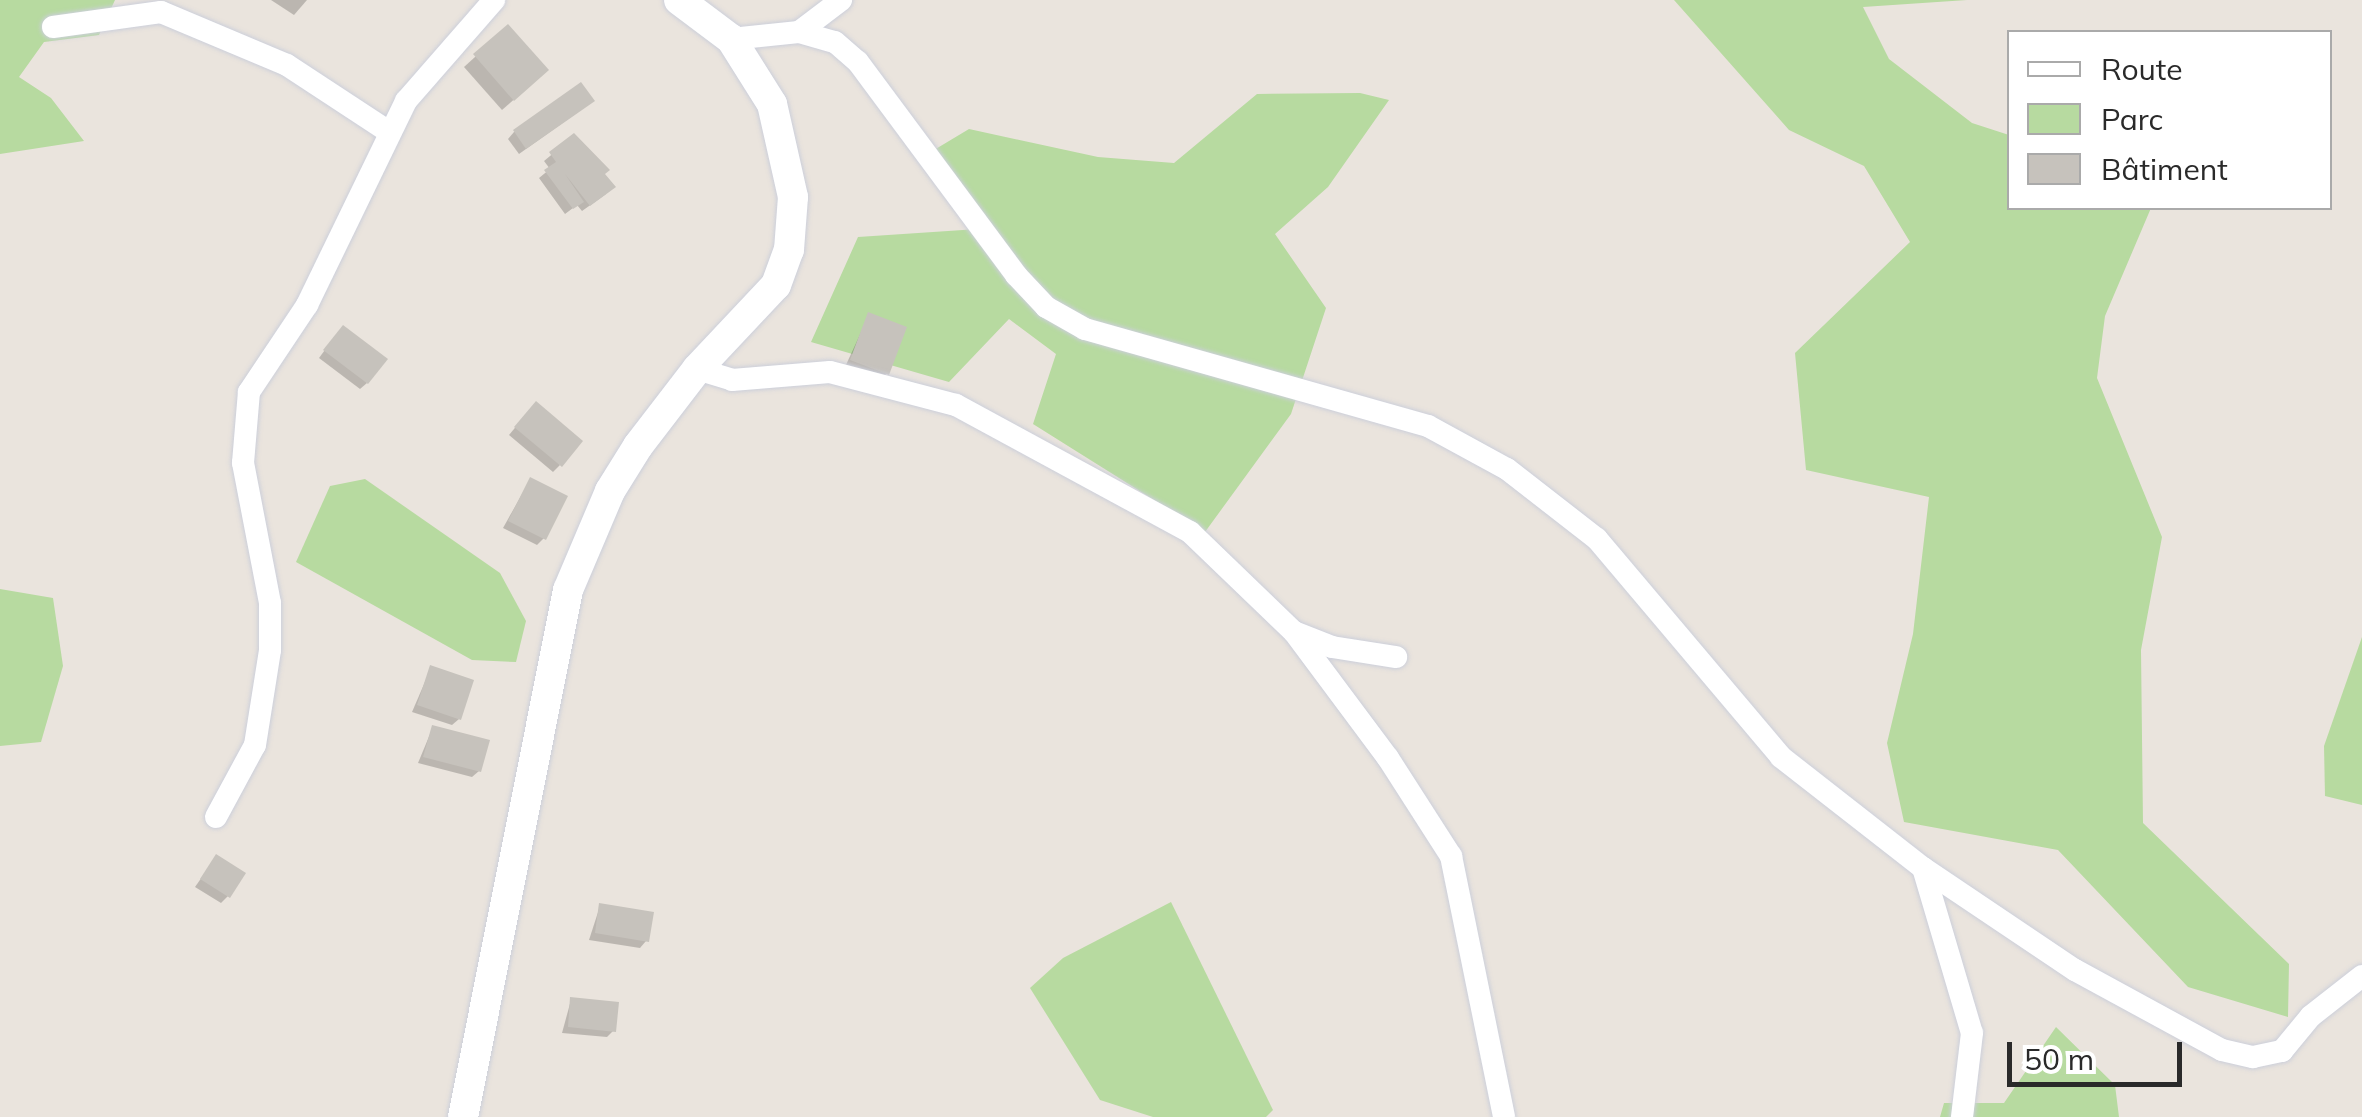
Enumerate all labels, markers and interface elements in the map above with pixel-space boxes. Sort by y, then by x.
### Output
legend [2007,30,2332,210]
text: Route [2101,50,2183,88]
text: Parc [2101,100,2163,138]
text: Bâtiment [2101,150,2228,188]
scale bar [2012,1022,2187,1084]
text: 50 m [2024,1040,2094,1078]

